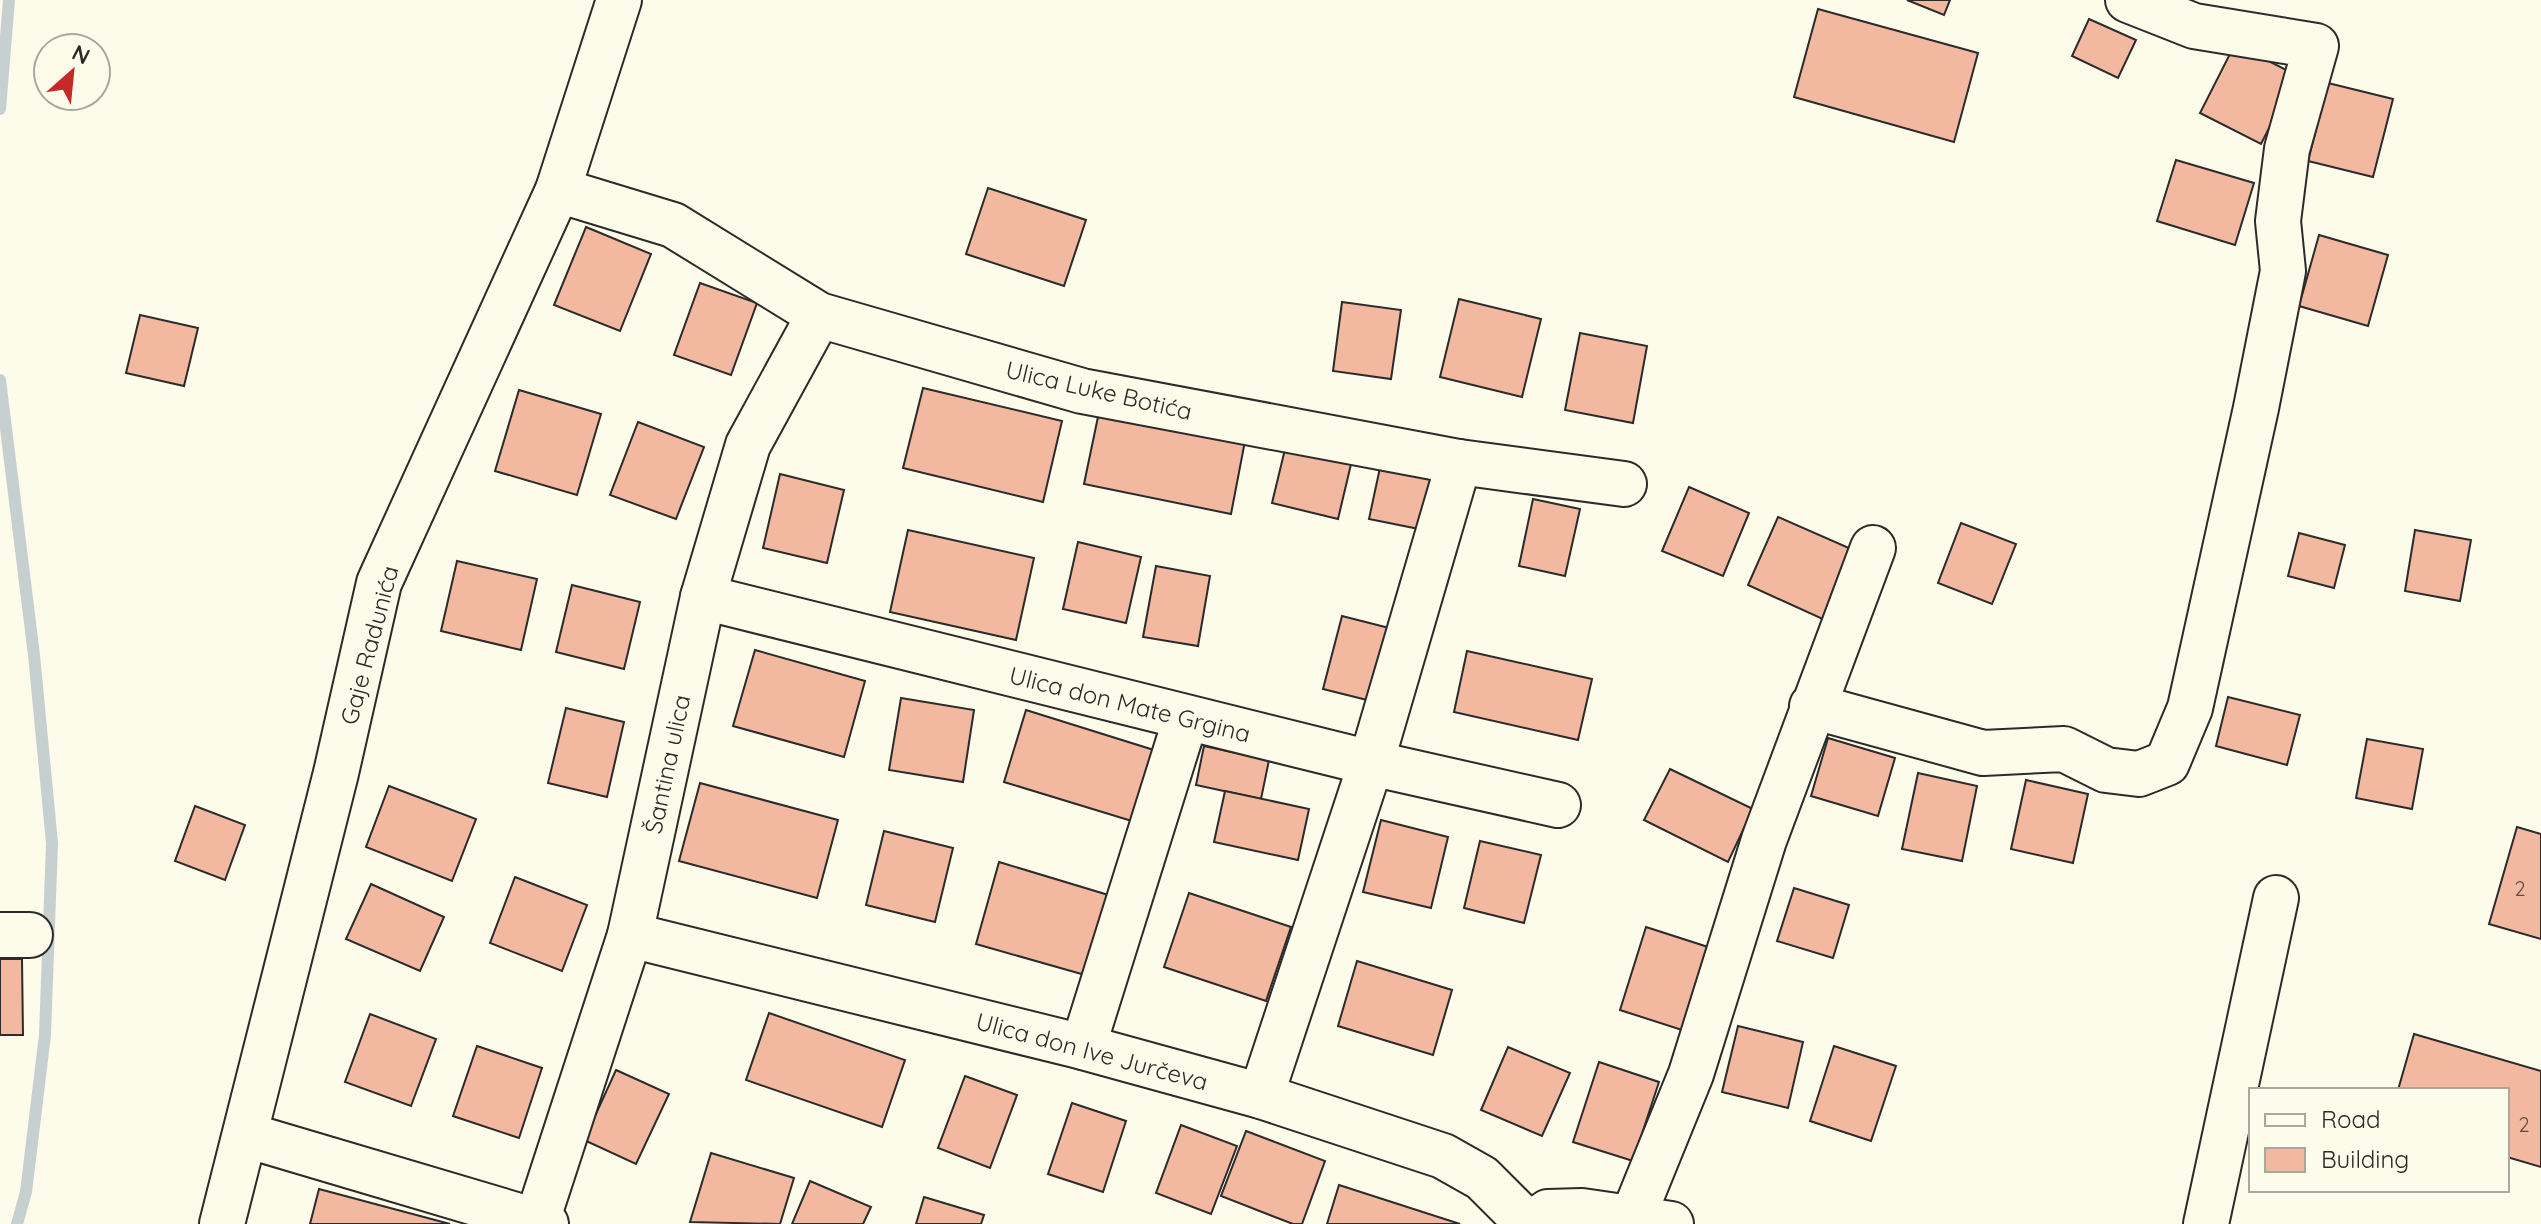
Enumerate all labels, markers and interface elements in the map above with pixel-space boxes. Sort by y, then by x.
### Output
north arrow [32,32,112,112]
text: N [68,38,95,70]
street label: Ulica Luke Botića [1003,354,1195,426]
street label: Gaje Radunića [333,562,405,728]
street label: Ulica don Mate Grgina [1006,660,1254,748]
street label: Šantina ulica [638,692,696,836]
house number: 2 [2514,876,2526,901]
street label: Ulica don Ive Jurčeva [973,1006,1211,1096]
legend [2249,1088,2509,1192]
text: Road [2321,1104,2381,1134]
house number: 2 [2518,1112,2530,1137]
text: Building [2321,1144,2409,1174]

